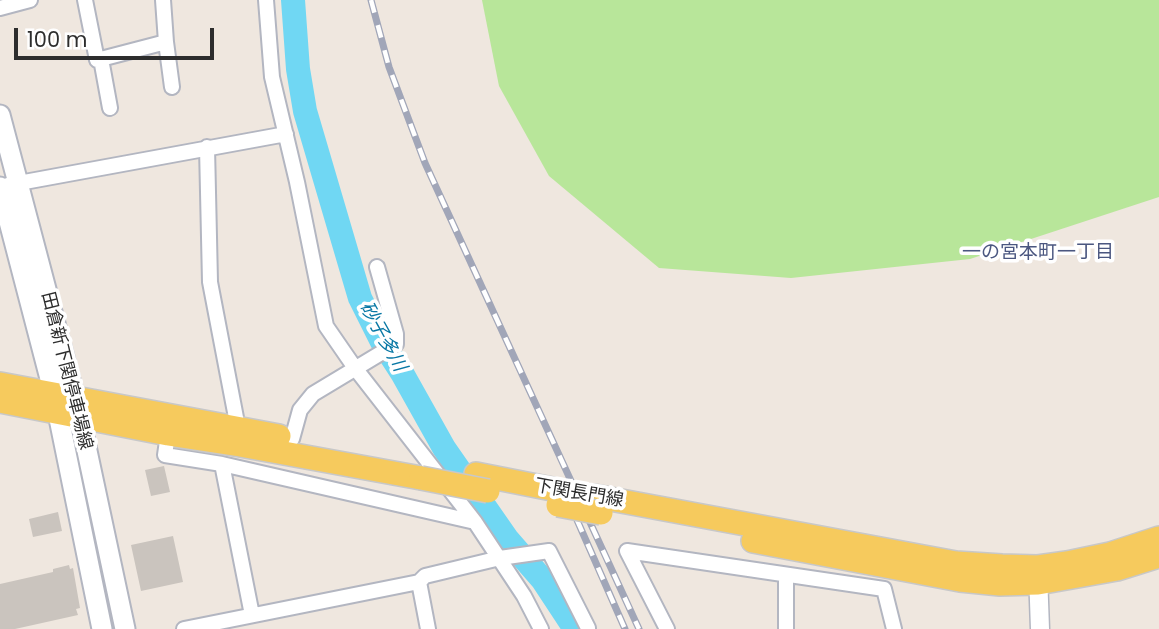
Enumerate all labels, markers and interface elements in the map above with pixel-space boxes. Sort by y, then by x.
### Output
scale bar [18,14,217,58]
text: 100 m [27,25,87,54]
district label: 一の宮本町一丁目 [962,242,1114,264]
street label: 田倉新下関停車場線 [36,290,96,452]
water label: 砂子多川 [354,298,410,376]
street label: 下関長門線 [533,476,625,512]

